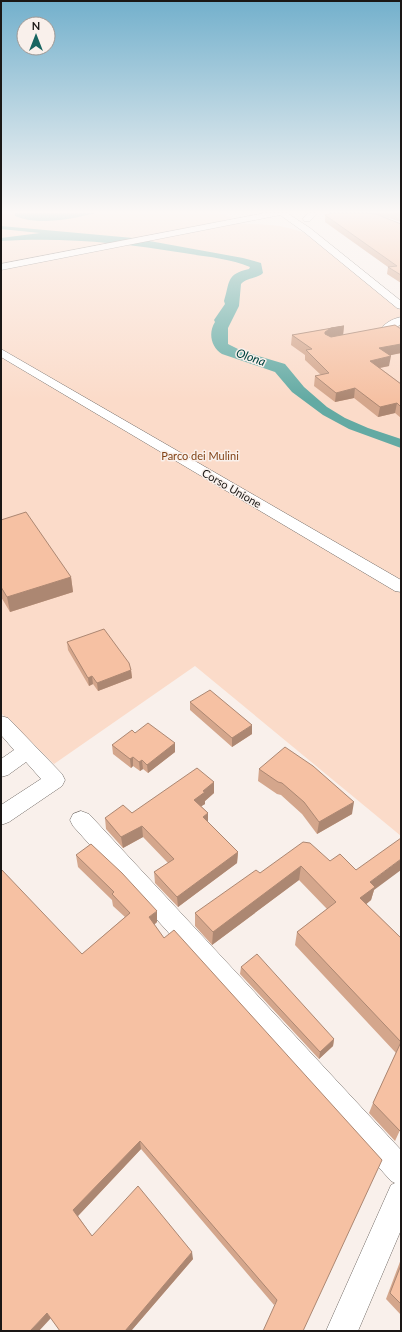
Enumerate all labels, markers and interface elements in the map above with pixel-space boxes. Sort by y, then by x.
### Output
north arrow [16,16,56,56]
text: N [32,19,40,32]
water label: Olona [234,345,268,369]
park label: Parco dei Mulini [161,449,239,462]
street label: Corso Unione [200,466,264,510]

